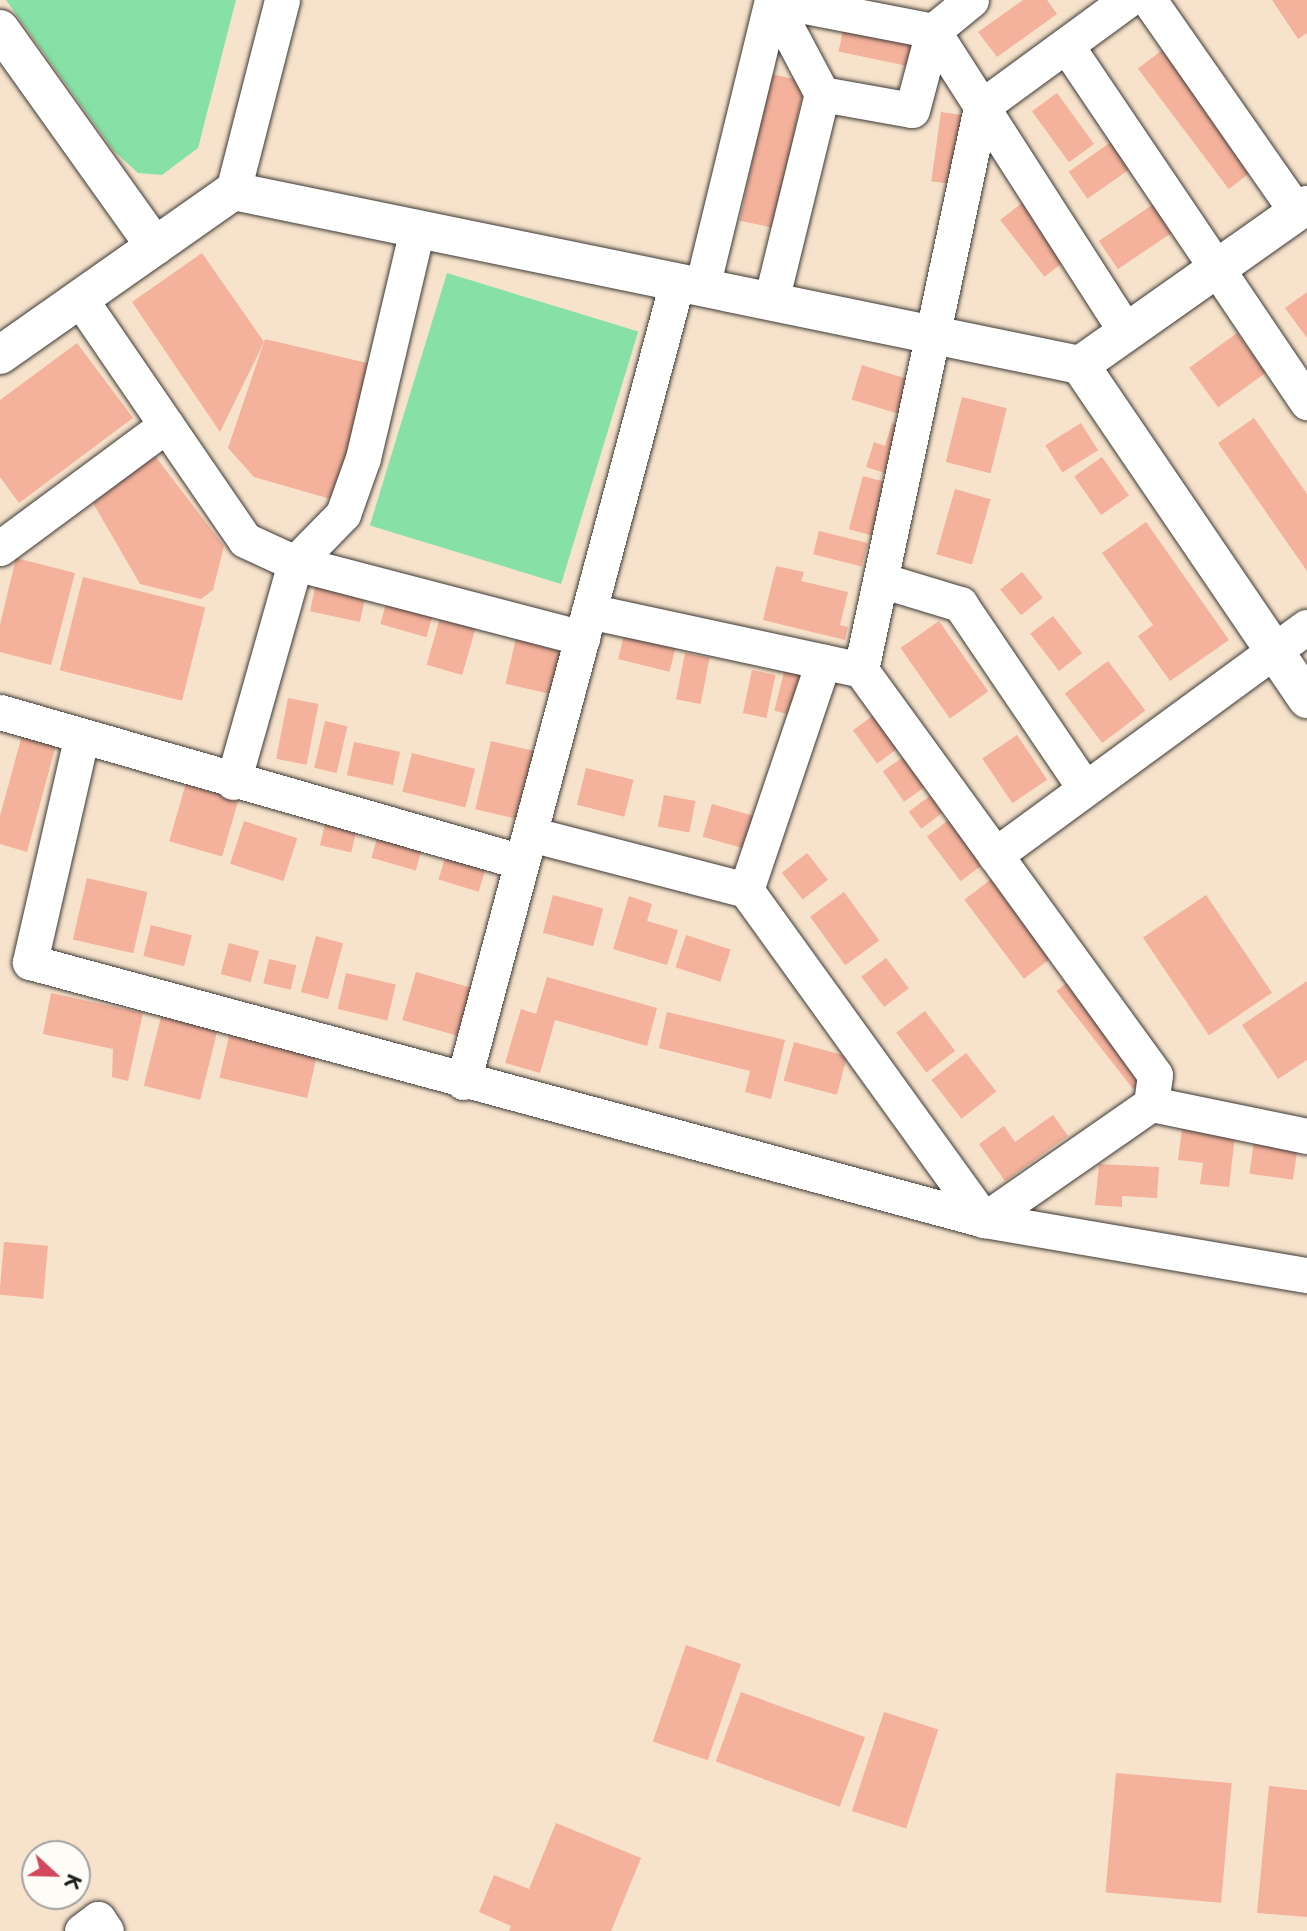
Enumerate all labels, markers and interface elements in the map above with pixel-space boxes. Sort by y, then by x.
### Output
north arrow [21,1840,91,1910]
text: K [58,1870,89,1894]

